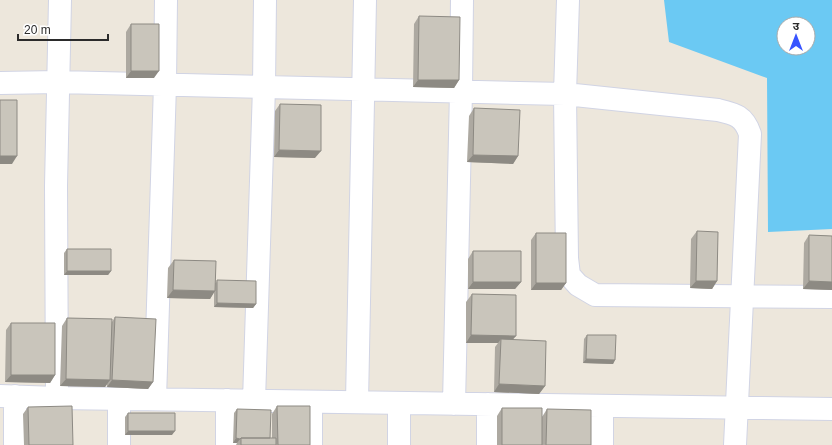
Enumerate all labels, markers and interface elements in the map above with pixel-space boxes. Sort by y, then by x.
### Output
scale bar [18,16,108,42]
north arrow [776,16,816,56]
text: उ [793,20,800,32]
text: 20 m [24,23,51,37]

